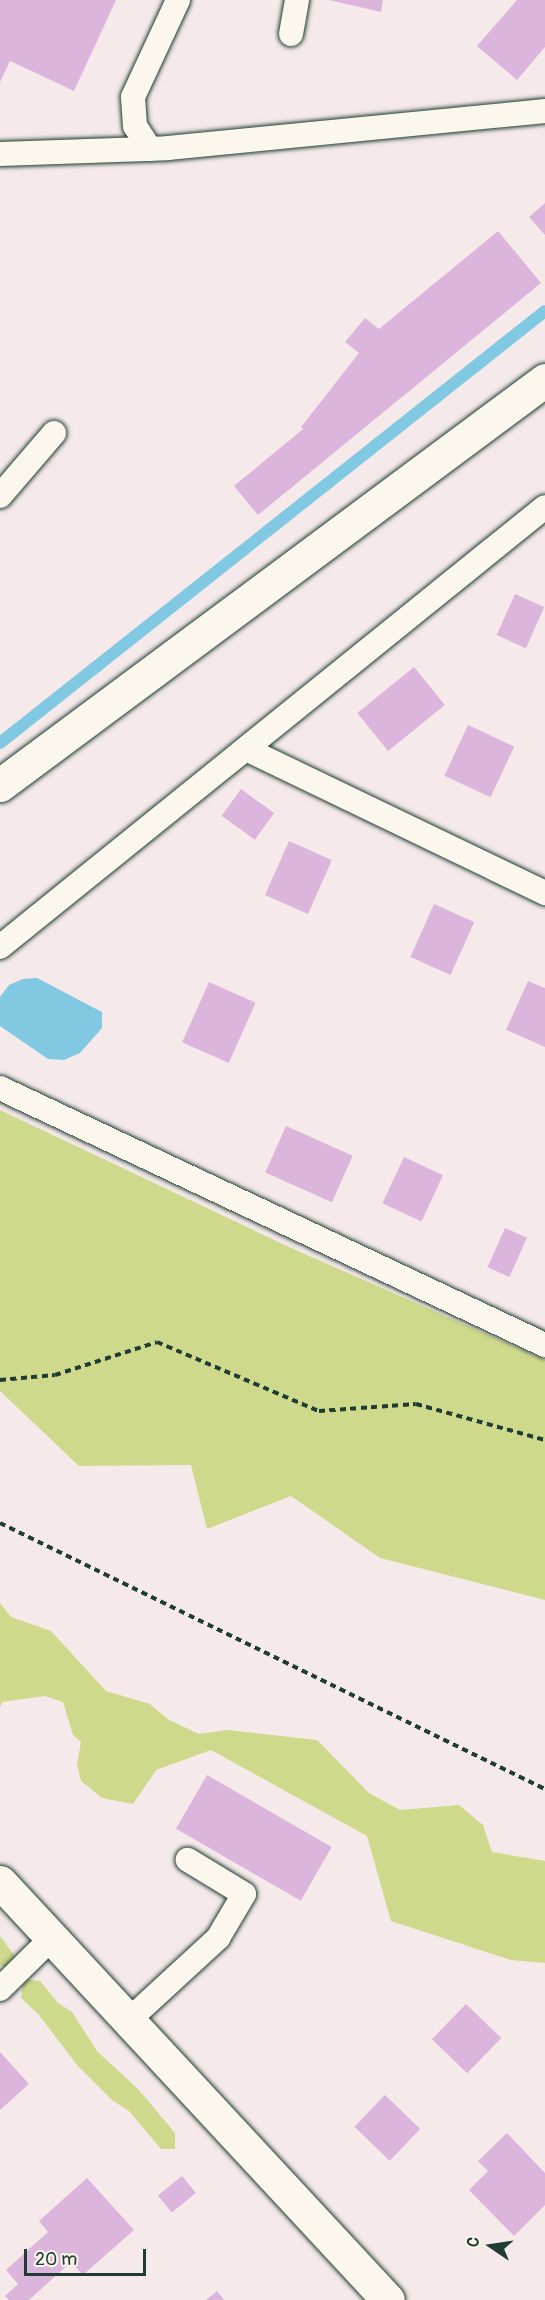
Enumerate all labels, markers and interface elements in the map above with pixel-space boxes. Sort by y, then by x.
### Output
north arrow [461,2216,521,2276]
text: С [463,2235,484,2249]
scale bar [27,2237,148,2275]
text: 20 m [35,2248,77,2271]

